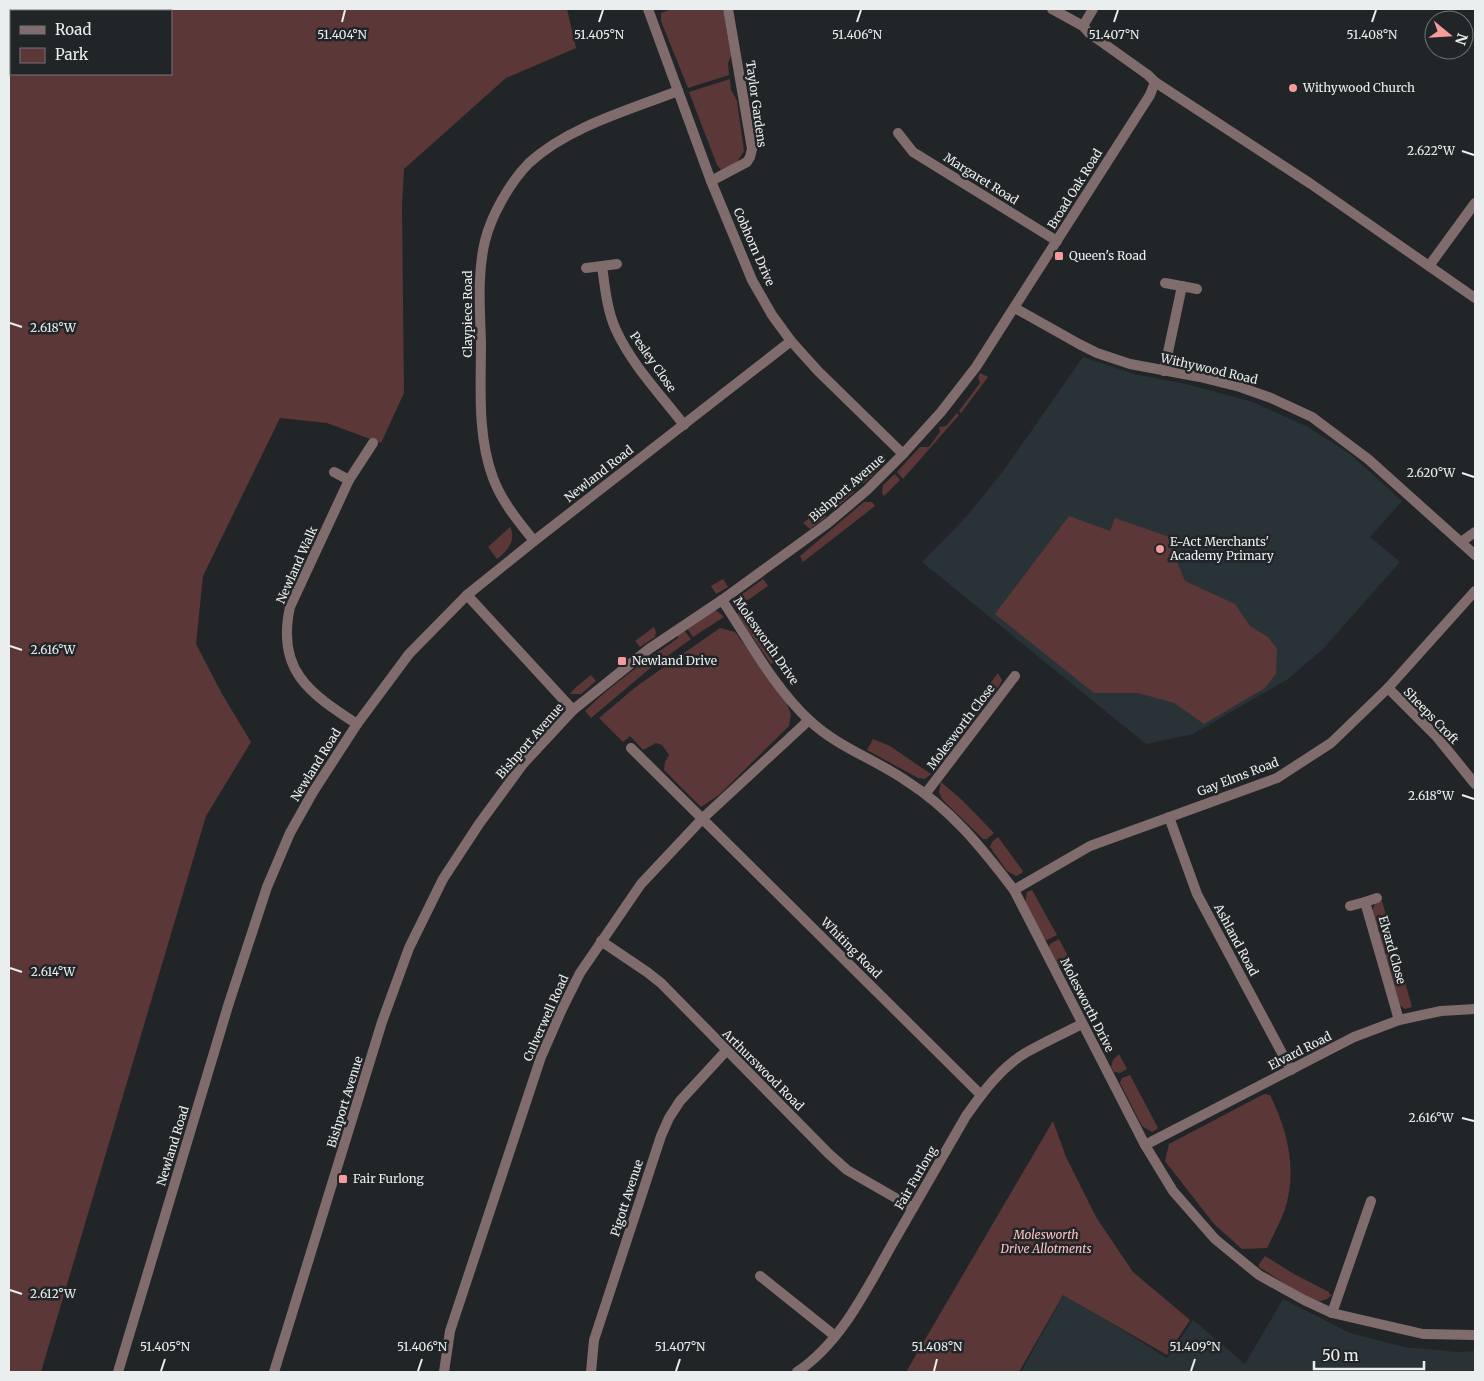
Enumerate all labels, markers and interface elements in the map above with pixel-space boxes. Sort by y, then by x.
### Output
legend [10,10,172,75]
north arrow [1424,10,1474,60]
text: Road [55,20,91,39]
text: 51.404°N [317,27,368,42]
text: 51.405°N [574,27,625,42]
text: 51.406°N [832,27,883,42]
text: 51.407°N [1089,27,1140,42]
text: 51.408°N [1347,27,1398,42]
text: N [1451,31,1472,47]
text: Park [55,45,89,64]
street label: Taylor Gardens [743,60,770,148]
place label: Withywood Church [1302,80,1415,95]
marker: Withywood Church [1287,82,1299,94]
text: 2.622°W [1407,143,1456,158]
street label: Broad Oak Road [1044,146,1105,232]
street label: Margaret Road [941,150,1021,208]
street label: Cobhorn Drive [731,205,778,288]
place label: Queen's Road [1069,248,1146,263]
marker: Queen's Road [1053,250,1065,262]
street label: Claypiece Road [460,271,475,357]
text: 2.618°W [30,320,77,335]
street label: Pesley Close [627,329,680,395]
street label: Withywood Road [1158,350,1259,387]
street label: Newland Road [561,442,636,505]
street label: Bishport Avenue [806,451,887,524]
text: 2.620°W [1407,465,1456,480]
street label: Newland Walk [273,523,320,606]
place label: E-Act Merchants' Academy Primary [1169,534,1274,563]
marker: E-Act Merchants' Academy Primary [1154,543,1166,555]
street label: Molesworth Drive [731,594,802,687]
text: 2.616°W [30,642,77,657]
place label: Newland Drive [632,653,717,668]
marker: Newland Drive [616,655,628,667]
street label: Molesworth Close [924,681,998,772]
street label: Sheeps Croft [1401,684,1462,747]
street label: Bishport Avenue [493,700,566,781]
street label: Newland Road [287,726,344,804]
street label: Gay Elms Road [1195,754,1281,799]
text: 2.618°W [1408,788,1455,803]
street label: Ashland Road [1211,900,1262,978]
street label: Whiting Road [817,914,885,981]
street label: Elvard Close [1376,914,1409,986]
street label: Molesworth Drive [1057,955,1118,1054]
text: 2.614°W [31,964,76,979]
street label: Culverwell Road [520,972,571,1063]
street label: Arthurswood Road [719,1025,807,1113]
street label: Elvard Road [1266,1028,1334,1073]
street label: Bishport Avenue [323,1054,366,1149]
street label: Newland Road [153,1104,192,1188]
text: 2.616°W [1408,1110,1455,1125]
street label: Fair Furlong [891,1143,940,1212]
street label: Pigott Avenue [607,1158,646,1238]
place label: Fair Furlong [353,1171,425,1186]
marker: Fair Furlong [337,1173,349,1185]
park label: Molesworth Drive Allotments [1000,1227,1091,1256]
text: 2.612°W [30,1286,77,1301]
scale bar [1314,1338,1424,1370]
text: 51.405°N [140,1339,191,1354]
text: 51.406°N [397,1339,448,1354]
text: 51.407°N [655,1339,706,1354]
text: 51.408°N [912,1339,963,1354]
text: 51.409°N [1170,1339,1221,1354]
text: 50 m [1322,1346,1359,1365]

